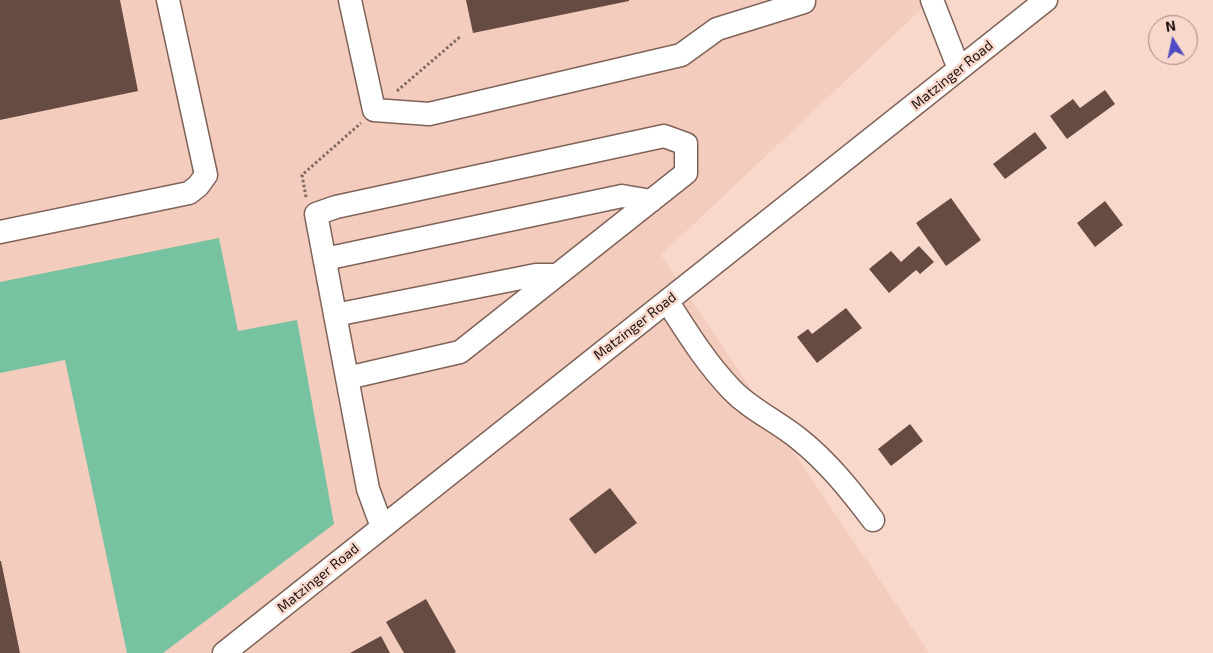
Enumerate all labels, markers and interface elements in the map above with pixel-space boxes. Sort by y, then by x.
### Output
north arrow [1148,15,1198,65]
text: N [1164,16,1177,35]
street label: Matzinger Road [908,37,996,113]
street label: Matzinger Road [590,289,680,363]
street label: Matzinger Road [274,540,362,616]

